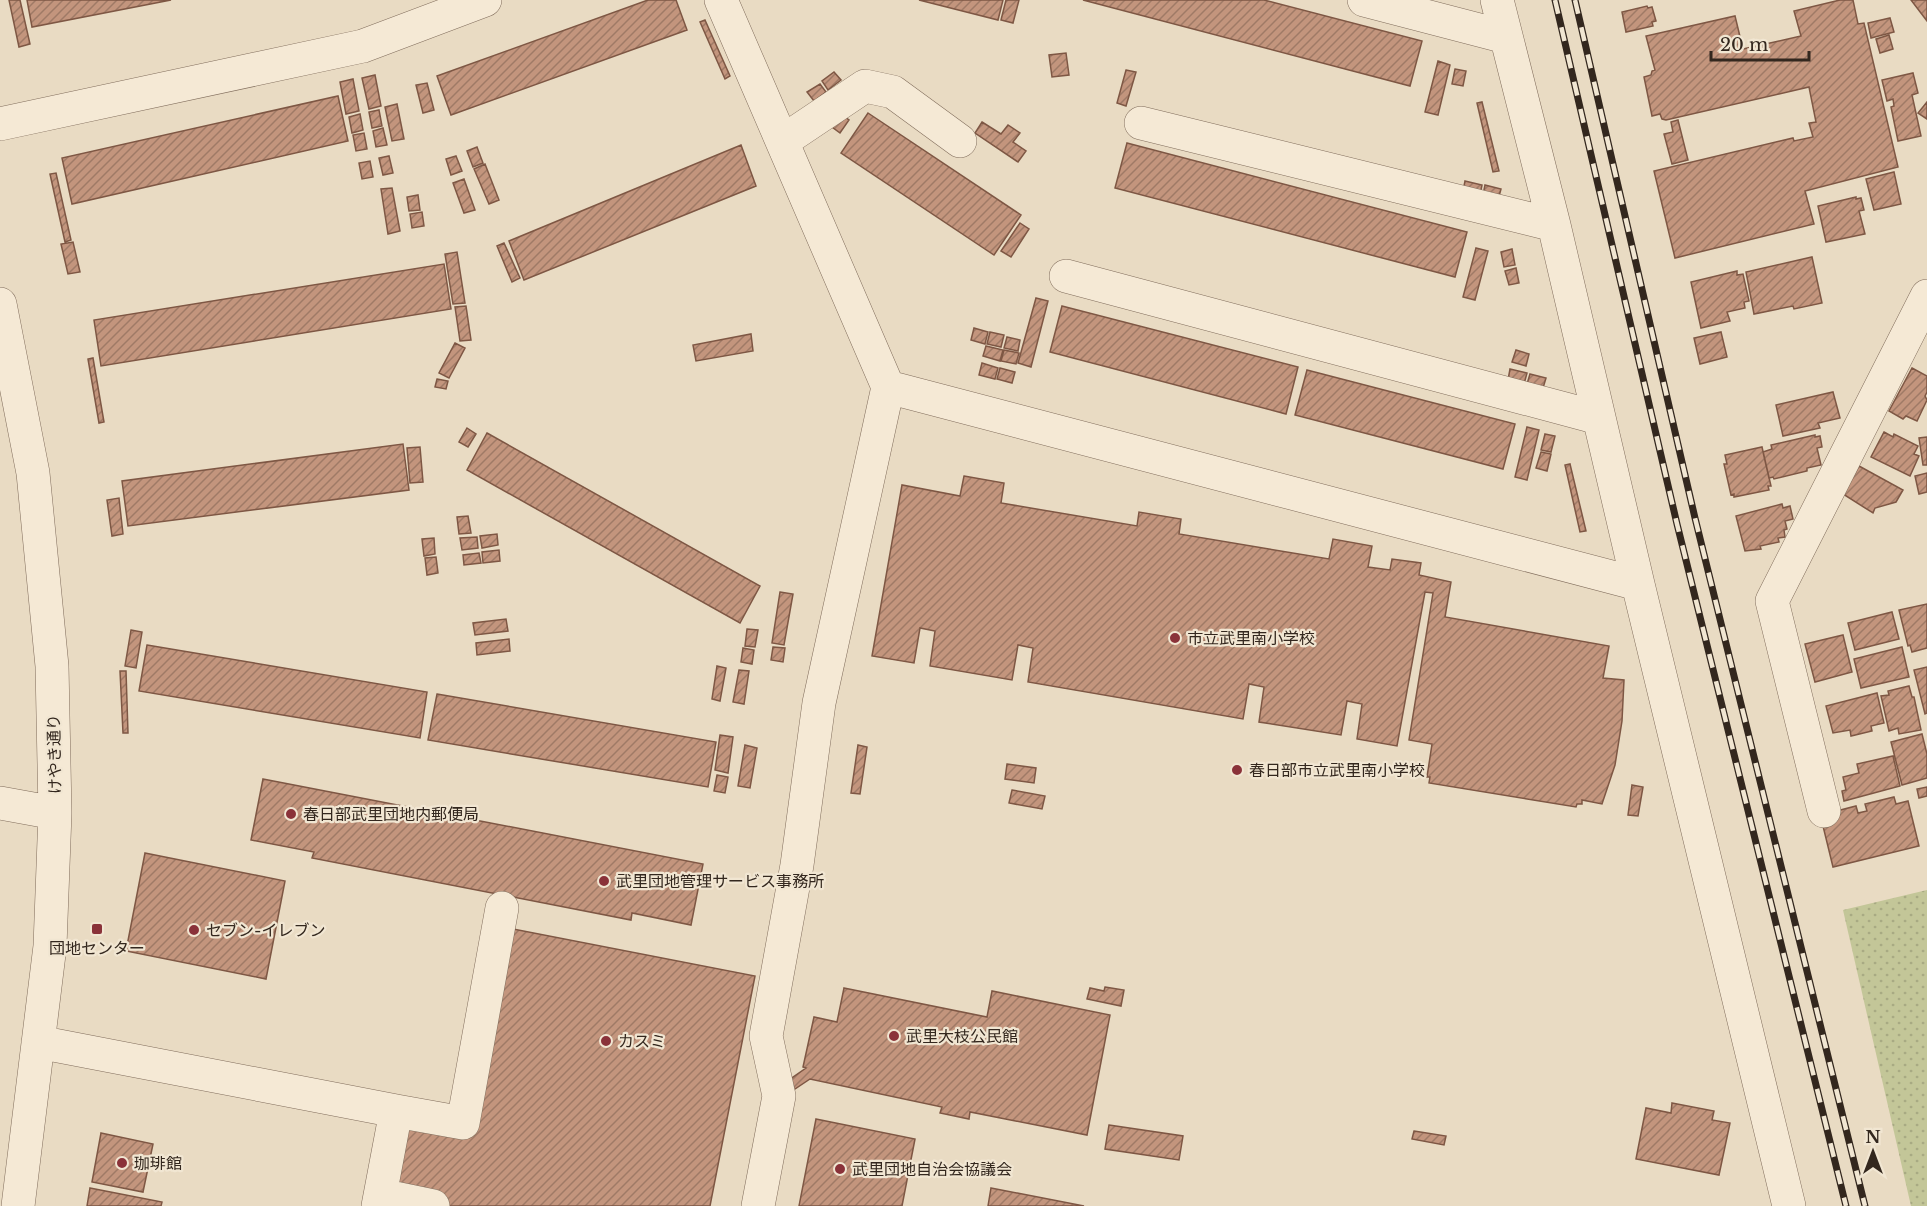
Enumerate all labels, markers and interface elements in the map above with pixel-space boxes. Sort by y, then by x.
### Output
scale bar [1711,24,1808,62]
text: 20 m [1720,34,1768,56]
place label: 市立武里南小学校 [1187,628,1315,648]
marker: 市立武里南小学校 [1168,631,1182,645]
street label: けやき通り [43,714,65,794]
place label: 春日部市立武里南小学校 [1249,760,1425,780]
marker: 春日部市立武里南小学校 [1230,763,1244,777]
place label: 春日部武里団地内郵便局 [303,804,479,824]
marker: 春日部武里団地内郵便局 [284,807,298,821]
place label: 武里団地管理サービス事務所 [616,871,824,891]
marker: 武里団地管理サービス事務所 [597,874,611,888]
place label: セブン-イレブン [206,920,325,940]
marker: 団地センター [90,922,104,936]
marker: セブン-イレブン [187,923,201,937]
place label: 団地センター [49,938,145,958]
place label: 武里大枝公民館 [906,1026,1018,1046]
marker: 武里大枝公民館 [887,1029,901,1043]
place label: カスミ [618,1031,666,1051]
marker: カスミ [599,1034,613,1048]
north arrow [1843,1122,1903,1182]
text: N [1865,1127,1881,1147]
place label: 珈琲館 [134,1153,182,1173]
marker: 珈琲館 [115,1156,129,1170]
place label: 武里団地自治会協議会 [852,1159,1012,1179]
marker: 武里団地自治会協議会 [833,1162,847,1176]

